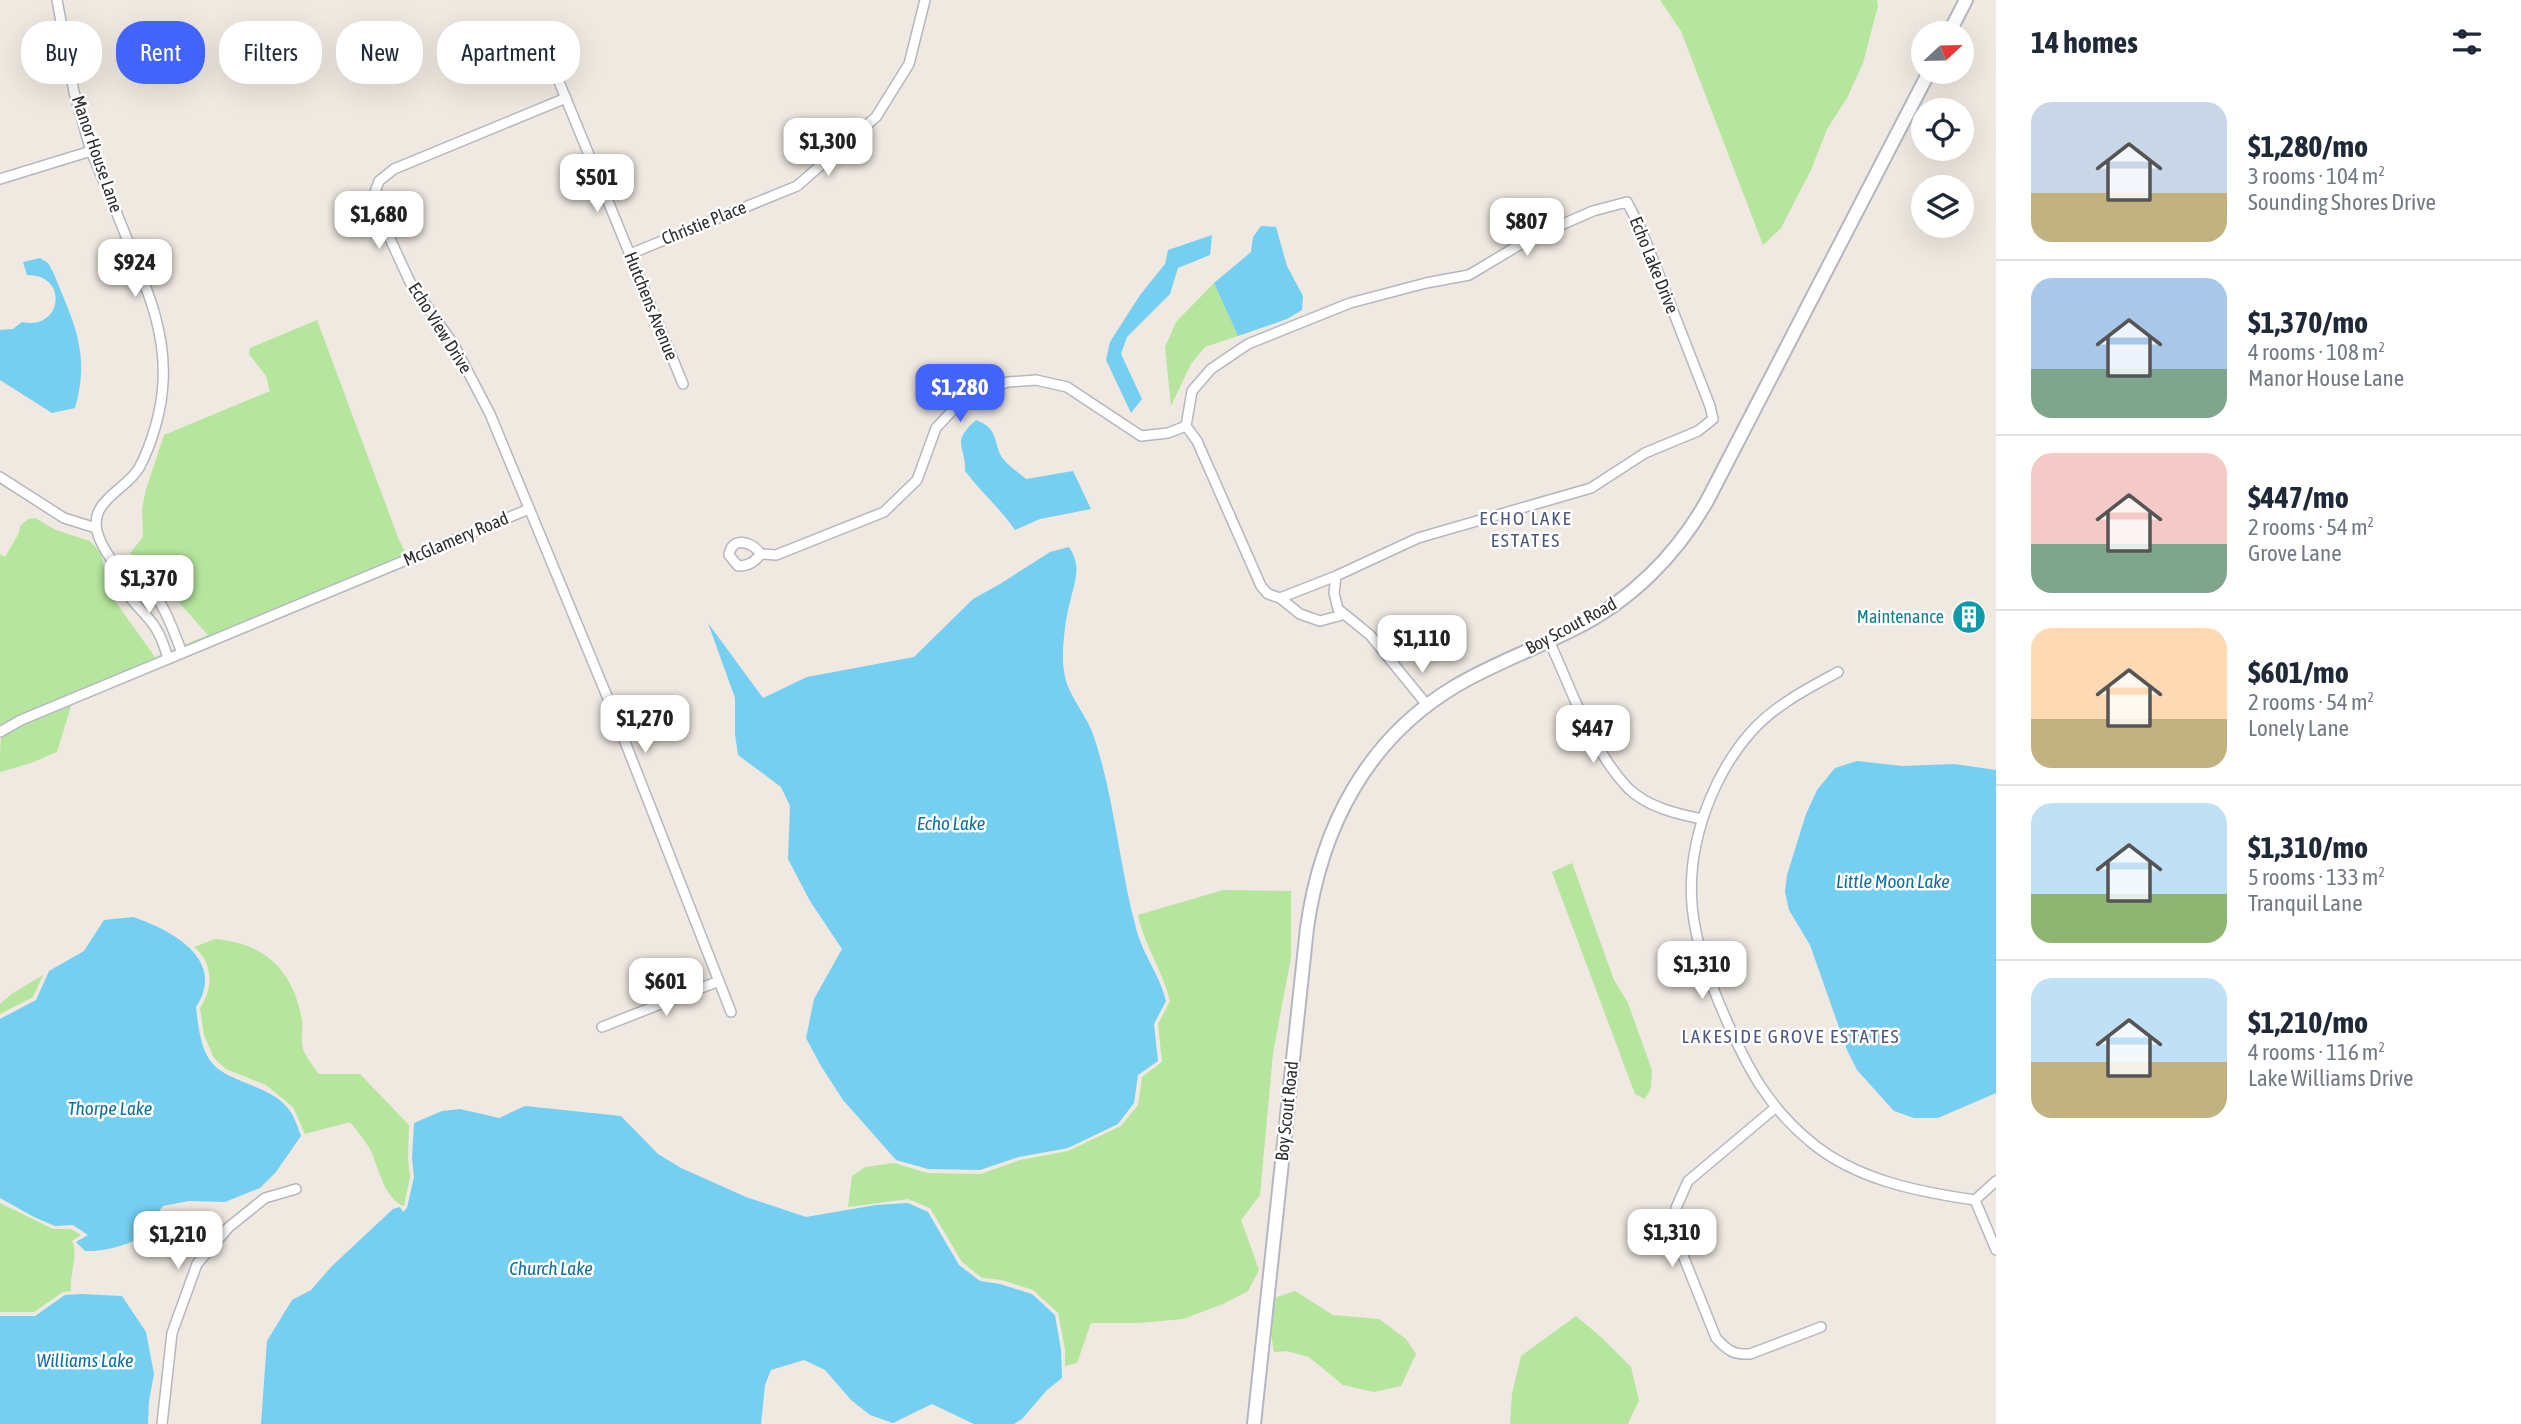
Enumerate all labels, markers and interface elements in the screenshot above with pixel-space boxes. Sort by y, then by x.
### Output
chip: Buy [21,21,102,84]
chip: Rent [116,21,205,84]
chip: Filters [219,21,322,84]
chip: New [336,21,423,84]
chip: Apartment [437,21,580,84]
north arrow [1911,21,1974,84]
map controls [1911,21,1974,238]
icon: filters [2448,23,2486,61]
text: 14 homes [2031,25,2138,59]
street label: Manor House Lane [68,93,127,215]
button: locate [1911,98,1974,161]
pin: $1,300 [771,118,885,178]
text: $1,300 [800,128,857,154]
text: $1,280/mo [2248,129,2368,163]
icon: home [2087,130,2171,214]
pin: $501 [556,154,638,214]
text: 3 rooms · 104 m² [2248,163,2385,189]
text: $501 [576,164,618,190]
button: layers [1911,175,1974,238]
text: Sounding Shores Drive [2248,189,2436,215]
pin: $1,680 [322,191,436,251]
street label: Christie Place [658,196,749,249]
pin: $807 [1486,198,1568,258]
text: $1,680 [351,201,408,227]
text: $807 [1506,208,1548,234]
street label: Echo Lake Drive [1626,213,1683,316]
pin: $924 [94,240,176,299]
text: $924 [114,249,156,275]
street label: Hutchens Avenue [620,249,683,363]
street label: Echo View Drive [404,278,477,377]
text: $1,370/mo [2248,305,2368,339]
icon: home [2087,306,2171,390]
text: 4 rooms · 108 m² [2248,339,2385,365]
pin: $1,280 [903,364,1017,424]
text: Manor House Lane [2248,365,2404,391]
text: $1,280 [932,374,989,400]
text: $447/mo [2248,480,2349,514]
icon: home [2087,481,2171,565]
street label: McGlamery Road [400,507,511,570]
district label: ECHO LAKE ESTATES [1479,507,1573,551]
text: 2 rooms · 54 m² [2248,514,2374,540]
text: Grove Lane [2248,540,2342,566]
pin: $1,370 [92,556,206,615]
text: $1,370 [121,565,178,591]
street label: Boy Scout Road [1522,593,1620,658]
building icon: Maintenance [1950,598,1988,636]
place label: Maintenance [1857,606,1944,627]
pin: $1,110 [1365,616,1479,675]
text: $1,110 [1394,625,1451,651]
text: $601/mo [2248,655,2349,689]
icon: home [2087,656,2171,740]
text: 2 rooms · 54 m² [2248,689,2374,715]
pin: $1,270 [588,696,702,755]
text: $1,270 [617,705,674,731]
pin: $447 [1552,706,1634,765]
text: $447 [1572,715,1614,741]
text: Lonely Lane [2248,715,2349,741]
water label: Echo Lake [917,812,985,834]
text: $1,310/mo [2248,830,2368,864]
icon: home [2087,831,2171,915]
text: 5 rooms · 133 m² [2248,864,2385,890]
water label: Little Moon Lake [1836,870,1950,892]
text: Tranquil Lane [2248,890,2363,916]
pin: $1,310 [1645,942,1759,1001]
text: $1,310 [1674,951,1731,977]
pin: $601 [625,958,707,1018]
text: $601 [645,968,687,994]
text: $1,210/mo [2248,1005,2368,1039]
icon: home [2087,1006,2171,1090]
district label: LAKESIDE GROVE ESTATES [1681,1025,1901,1047]
text: 4 rooms · 116 m² [2248,1039,2385,1065]
street label: Boy Scout Road [1271,1060,1302,1162]
text: Lake Williams Drive [2248,1065,2413,1091]
water label: Thorpe Lake [68,1097,152,1119]
pin: $1,310 [1615,1210,1729,1269]
pin: $1,210 [121,1212,235,1271]
text: $1,310 [1644,1219,1701,1245]
text: $1,210 [150,1221,207,1247]
water label: Church Lake [509,1257,593,1279]
water label: Williams Lake [36,1349,134,1371]

